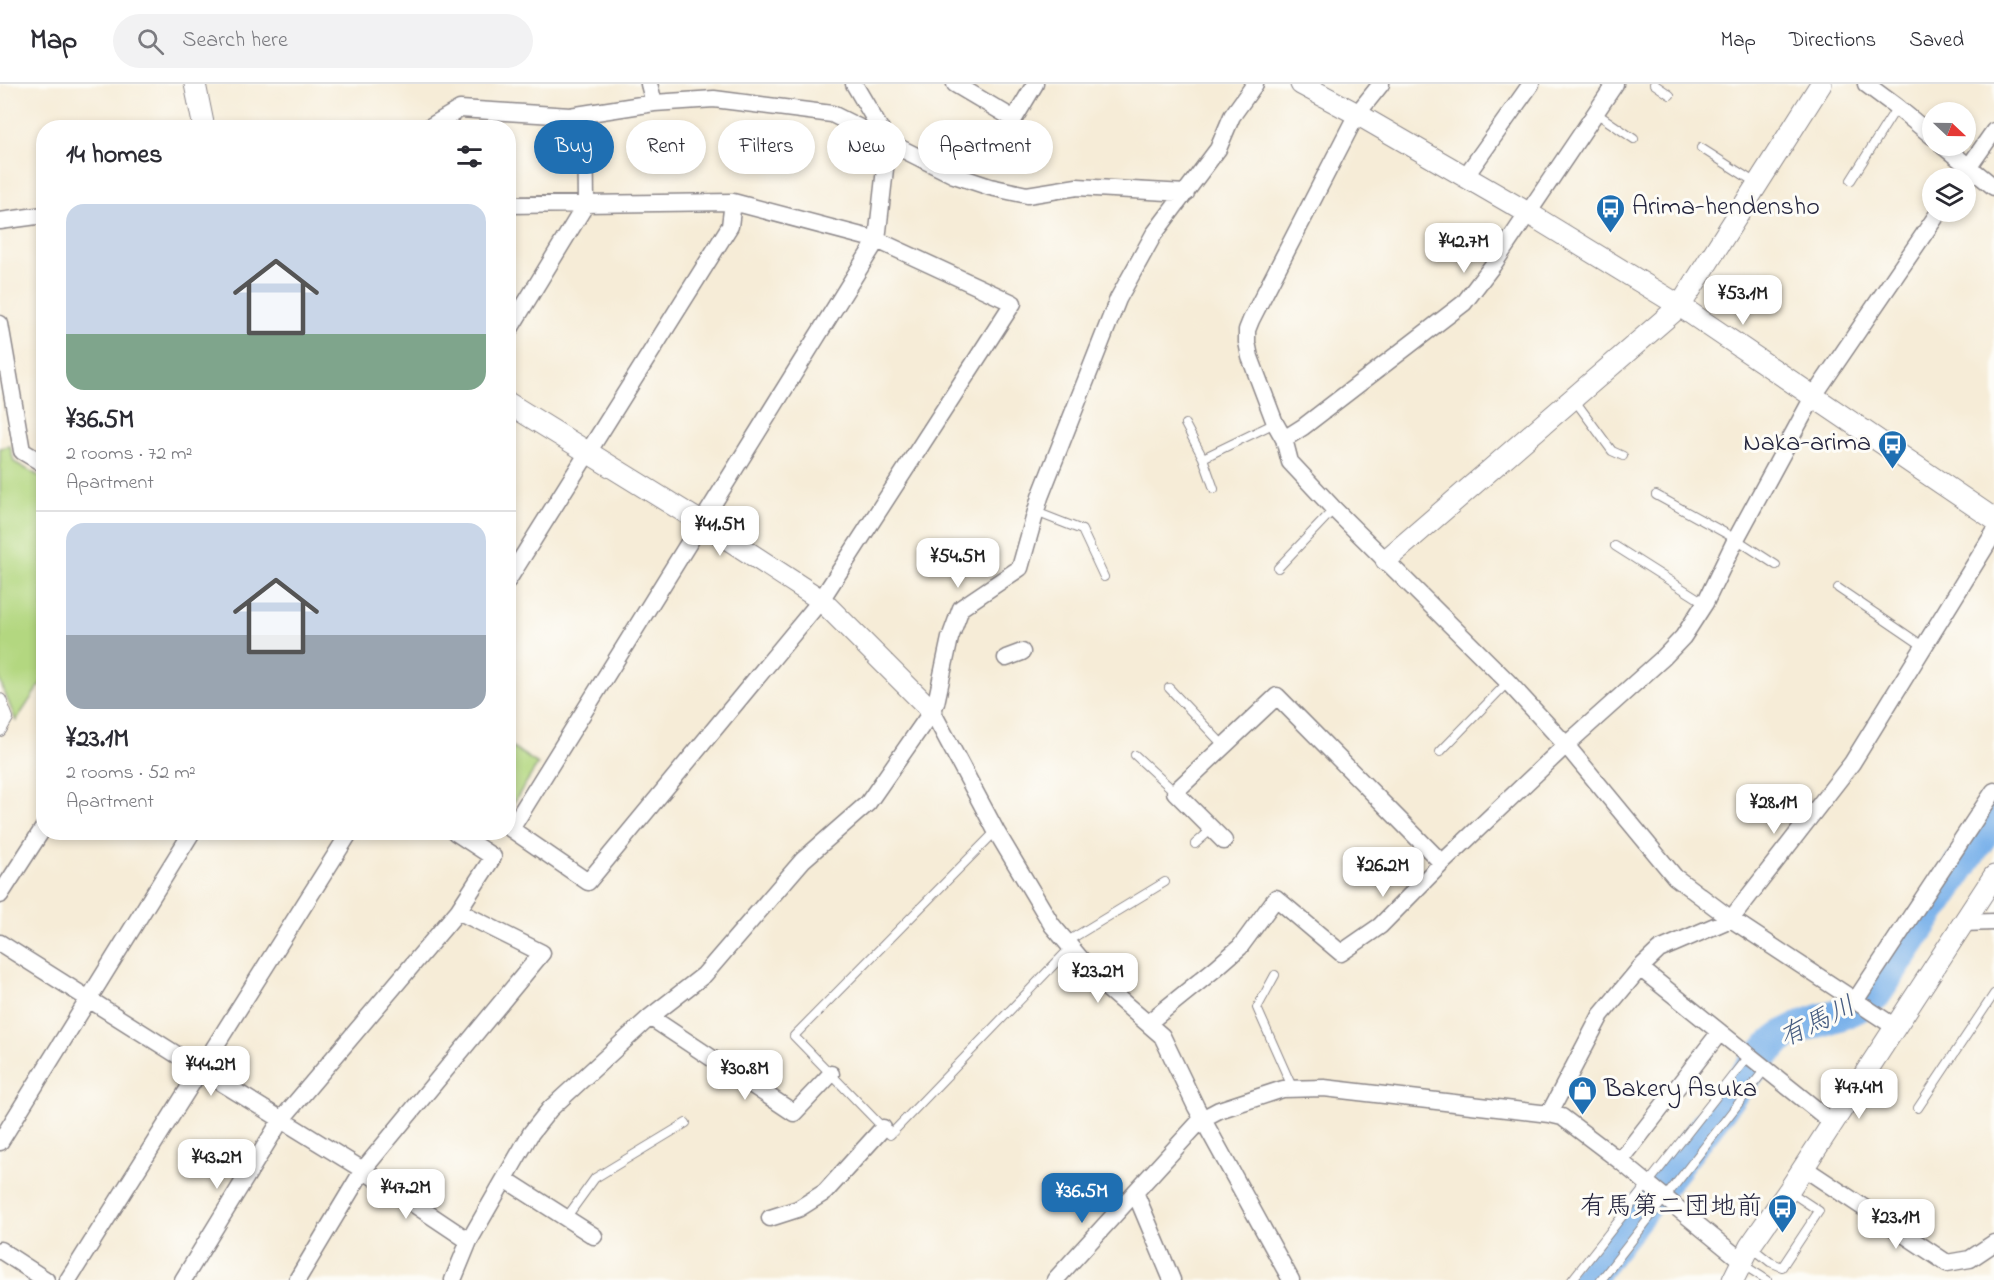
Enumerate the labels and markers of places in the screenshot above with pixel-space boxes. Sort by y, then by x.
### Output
place label: Arima-hendensho [1632,189,1820,227]
bus stop icon: Arima-hendensho [1595,192,1627,234]
pin: ¥42.7M [1415,223,1513,274]
pin: ¥53.1M [1694,275,1792,326]
place label: Naka-arima [1743,425,1871,463]
bus stop icon: Naka-arima [1876,428,1908,470]
pin: ¥41.5M [671,506,769,557]
pin: ¥54.5M [909,538,1007,589]
pin: ¥28.1M [1725,784,1823,835]
pin: ¥26.2M [1334,847,1432,898]
pin: ¥23.2M [1049,953,1147,1004]
pin: ¥44.2M [162,1046,260,1097]
pin: ¥30.8M [696,1050,794,1101]
pin: ¥47.4M [1810,1069,1908,1120]
place label: Bakery Asuka [1603,1071,1757,1109]
shop icon: Bakery Asuka [1567,1074,1599,1116]
pin: ¥43.2M [168,1139,266,1190]
pin: ¥47.2M [357,1169,455,1220]
pin: ¥36.5M [1033,1173,1131,1224]
place label: 有馬第二団地前 [1580,1189,1762,1227]
bus stop icon: 有馬第二団地前 [1767,1192,1799,1234]
pin: ¥23.1M [1847,1199,1945,1250]

